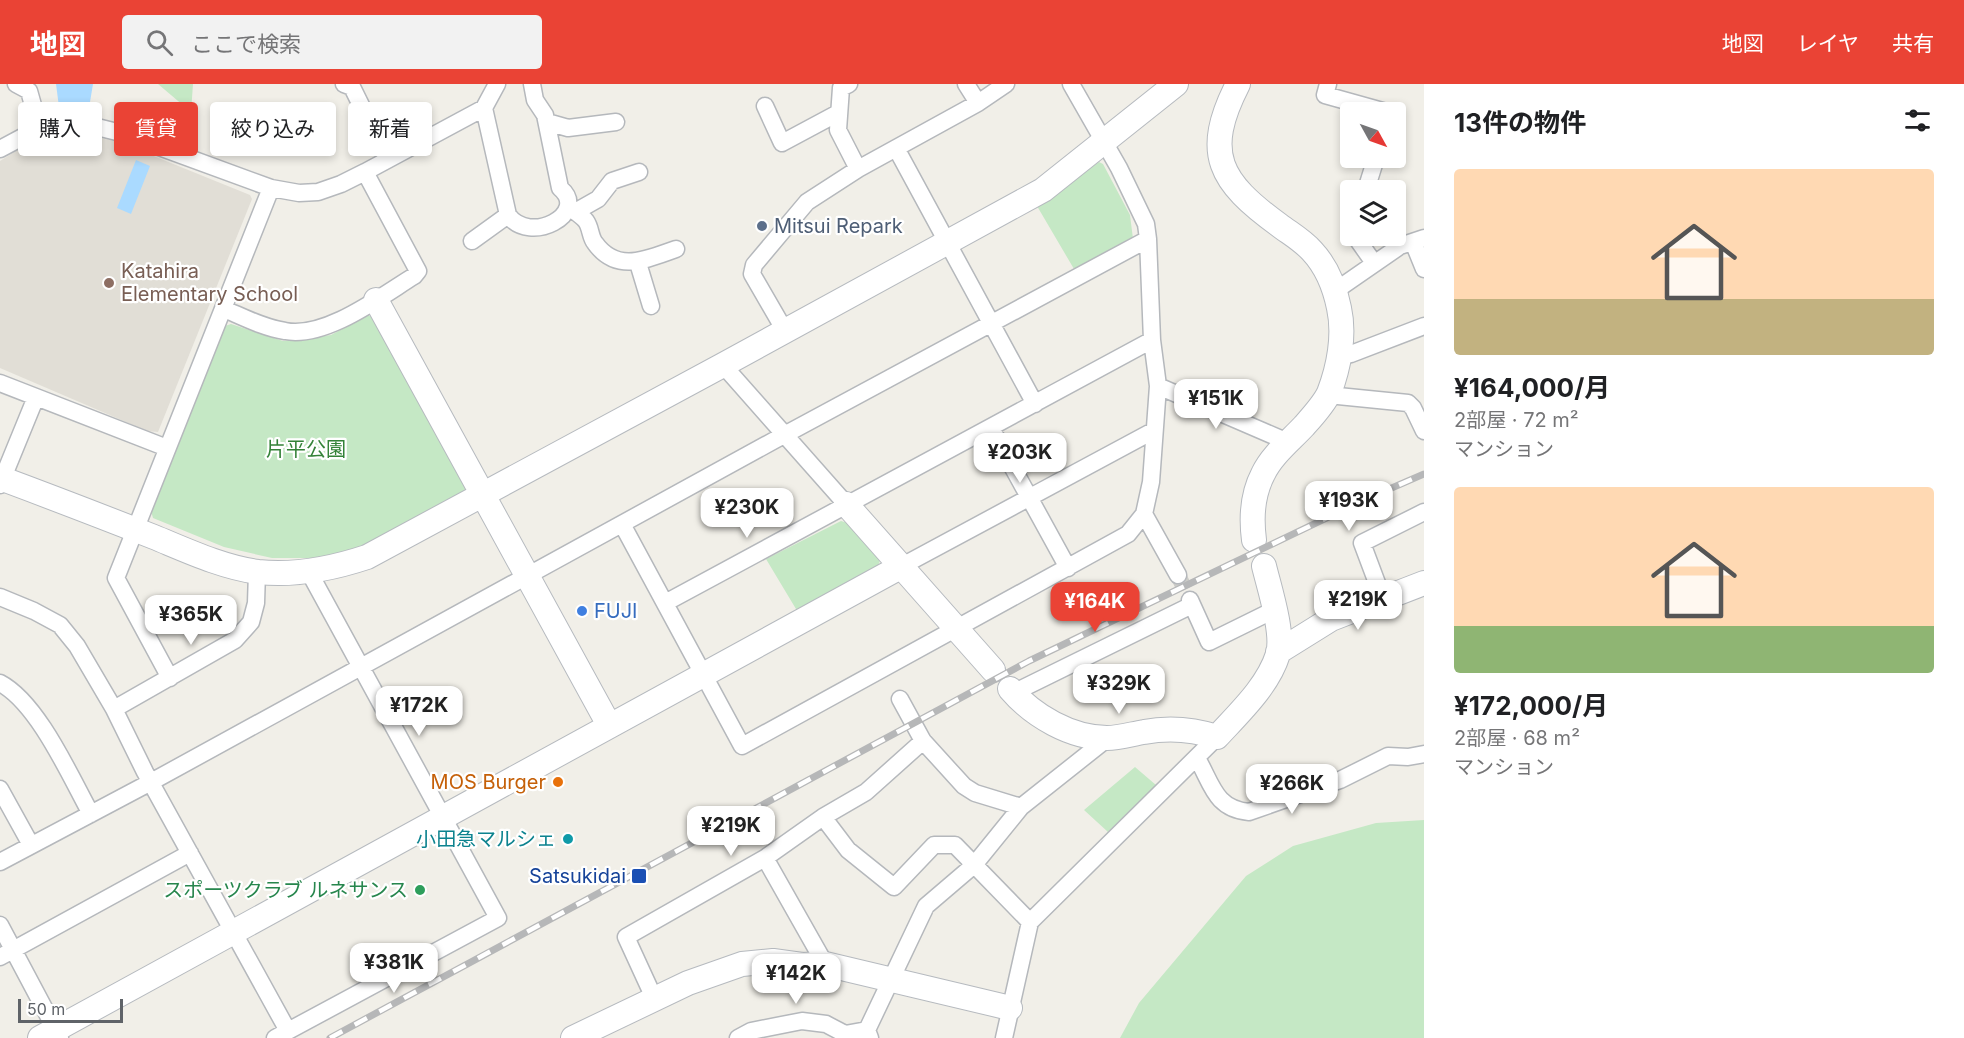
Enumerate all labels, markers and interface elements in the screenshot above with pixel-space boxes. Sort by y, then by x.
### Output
search box [122,15,542,69]
icon: search [143,26,176,59]
text: 地図 [30,27,86,61]
text: ここで検索 [191,31,301,57]
text: 地図 [1722,31,1764,56]
text: レイヤ [1797,31,1859,56]
text: 共有 [1892,31,1934,56]
chip: 購入 [18,102,102,156]
chip: 賃貸 [114,102,198,156]
chip: 絞り込み [210,102,336,156]
chip: 新着 [348,102,432,156]
north arrow [1340,102,1406,168]
map controls [1340,102,1406,246]
icon: filters [1901,104,1934,137]
text: 13件の物件 [1454,107,1586,138]
button: layers [1340,180,1406,246]
icon: home [1640,208,1748,316]
place label: Mitsui Repark [774,214,903,238]
marker: Mitsui Repark [755,219,769,233]
place label: Katahira Elementary School [121,259,298,306]
marker: Katahira Elementary School [102,276,116,290]
text: ¥164,000/月 [1454,372,1610,403]
pin: ¥151K [1174,379,1258,430]
text: ¥151K [1188,386,1244,410]
text: 2部屋 · 72 m² [1454,408,1579,432]
pin: ¥203K [978,433,1062,484]
park label: 片平公園 [266,437,346,461]
text: マンション [1454,437,1554,461]
text: ¥203K [988,440,1052,464]
pin: ¥193K [1307,481,1391,532]
pin: ¥230K [705,488,789,539]
text: ¥193K [1319,488,1379,512]
text: ¥230K [715,495,779,519]
icon: home [1640,526,1748,634]
pin: ¥219K [1316,580,1400,631]
pin: ¥164K [1053,582,1137,633]
text: ¥219K [1328,587,1388,611]
text: ¥164K [1065,589,1125,613]
pin: ¥365K [149,595,233,646]
place label: FUJI [594,599,637,623]
text: ¥365K [159,602,223,626]
marker: FUJI [575,604,589,618]
pin: ¥329K [1077,664,1161,715]
text: ¥329K [1087,671,1151,695]
pin: ¥172K [377,686,461,737]
text: ¥172,000/月 [1454,690,1608,721]
text: ¥172K [390,693,448,717]
text: 2部屋 · 68 m² [1454,726,1580,750]
text: マンション [1454,755,1554,779]
pin: ¥266K [1250,764,1334,815]
place label: MOS Burger [431,770,546,794]
text: ¥266K [1260,771,1324,795]
marker: MOS Burger [551,775,565,789]
pin: ¥219K [689,806,773,857]
text: ¥219K [701,813,761,837]
place label: 小田急マルシェ [416,827,556,851]
marker: 小田急マルシェ [561,832,575,846]
place label: Satsukidai [529,864,626,888]
marker: Satsukidai [630,867,648,885]
place label: スポーツクラブ ルネサンス [163,878,408,902]
marker: スポーツクラブ ルネサンス [413,883,427,897]
pin: ¥381K [352,943,436,994]
text: ¥381K [364,950,424,974]
pin: ¥142K [754,954,838,1005]
text: ¥142K [766,961,826,985]
scale bar [18,996,123,1024]
text: 50 m [27,999,65,1019]

